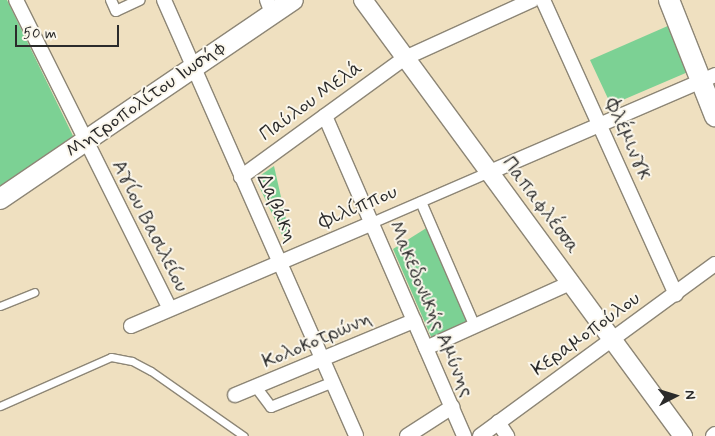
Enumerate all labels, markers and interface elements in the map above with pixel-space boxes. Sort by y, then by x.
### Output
scale bar [18,15,121,47]
text: 50 m [23,24,57,44]
street label: Μητροπολίτου Ιωσήφ [61,35,231,163]
street label: Παύλου Μελά [255,56,367,146]
street label: Φλέμινγκ [599,95,657,183]
street label: Παπαφλέσσα [497,152,585,258]
street label: Αγίου Βασιλείου [106,156,194,296]
street label: Δαβάκη [251,170,303,246]
street label: Φιλίππου [315,180,401,234]
street label: Μακεδονικής Αμύνης [383,217,479,401]
street label: Κεραμοπούλου [527,287,645,381]
street label: Κολοκοτρώνη [259,306,375,374]
north arrow [650,371,700,421]
text: N [681,389,699,400]

